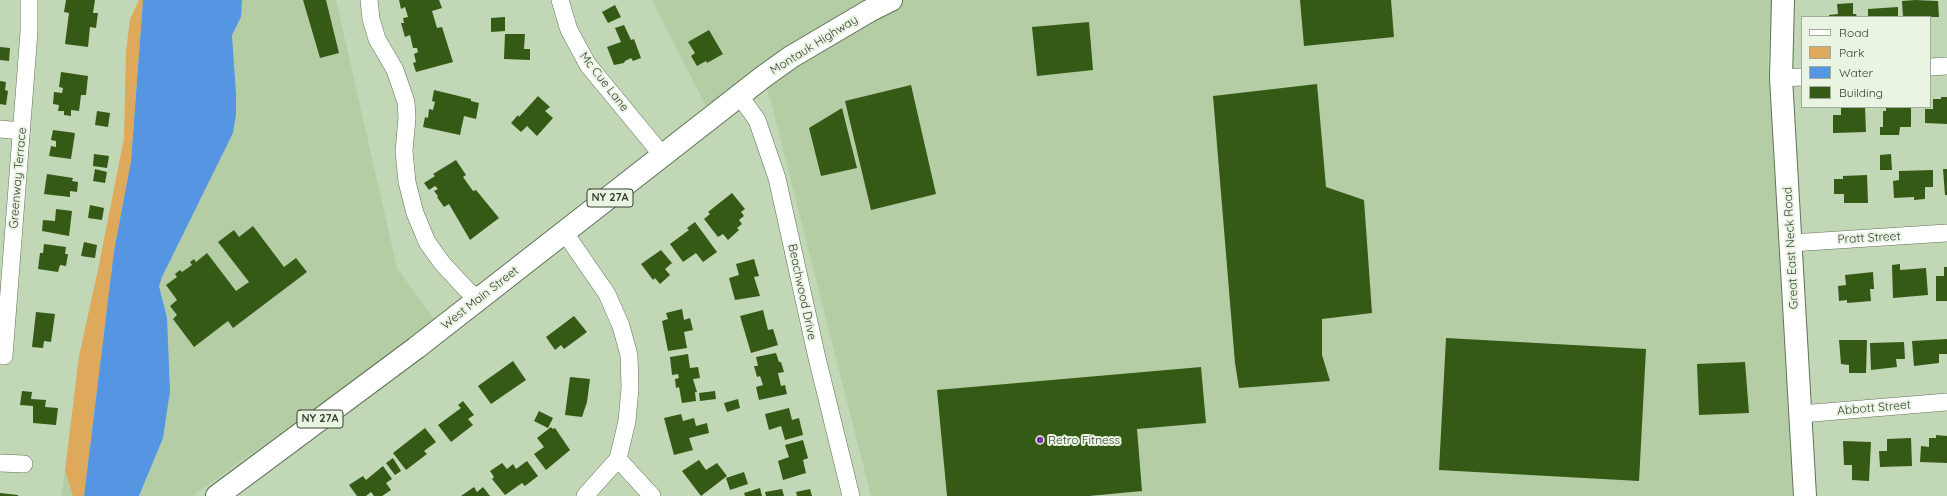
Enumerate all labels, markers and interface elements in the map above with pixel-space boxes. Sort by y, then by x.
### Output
street label: Montauk Highway [768,12,860,78]
legend [1801,16,1931,108]
text: Road [1839,25,1869,40]
text: Park [1839,45,1864,60]
street label: Mc Cue Lane [576,49,632,115]
text: Water [1839,65,1873,80]
text: Building [1839,85,1883,100]
street label: Greenway Terrace [6,127,30,229]
street label: Great East Neck Road [1781,187,1801,309]
road number: NY 27A [587,189,633,207]
street label: Pratt Street [1837,229,1901,247]
street label: Beachwood Drive [785,243,819,341]
street label: West Main Street [439,263,521,333]
street label: Abbott Street [1837,398,1911,418]
road number: NY 27A [297,410,343,428]
place label: Retro Fitness [1048,433,1120,447]
marker: Retro Fitness [1035,435,1045,445]

